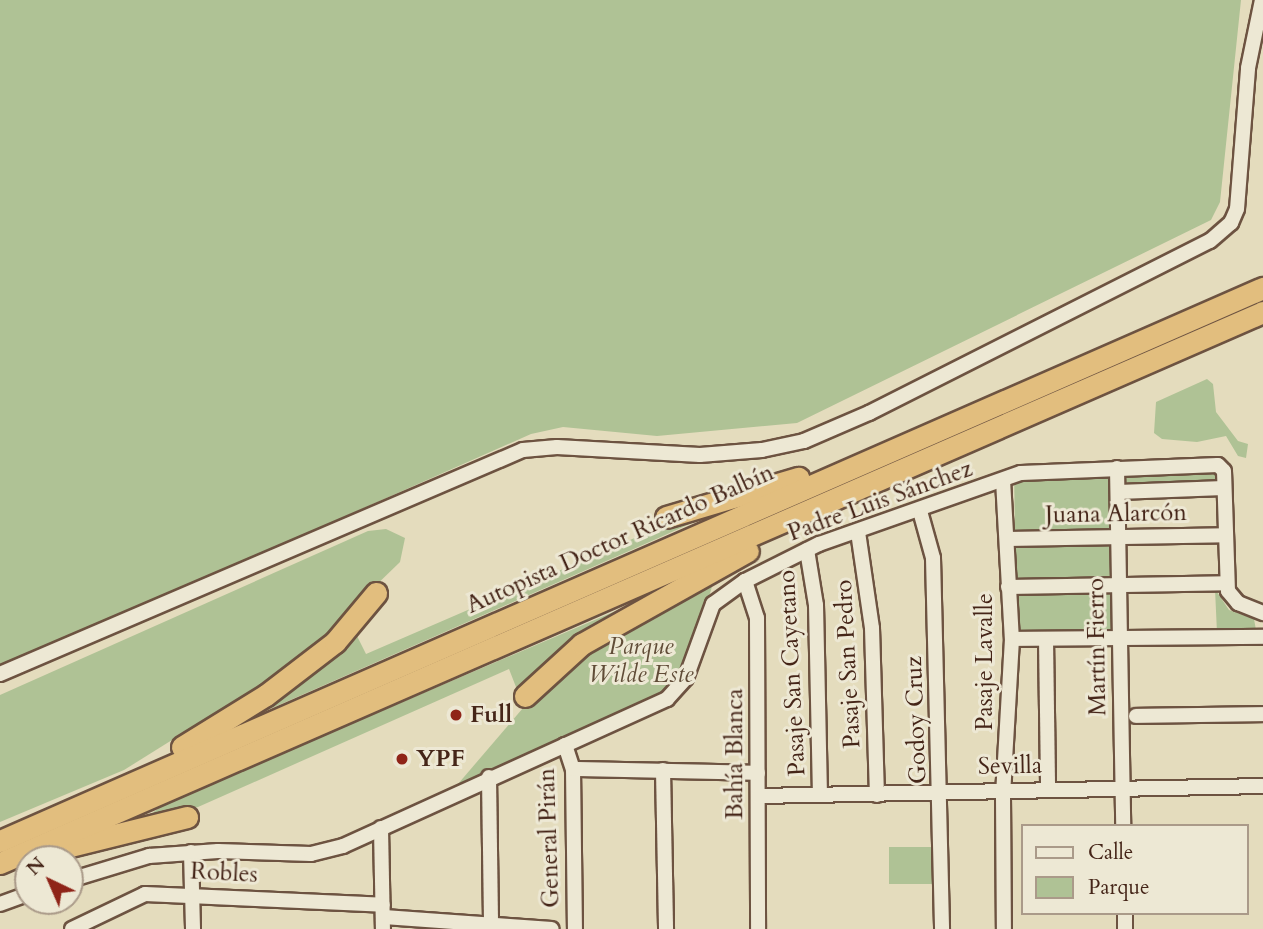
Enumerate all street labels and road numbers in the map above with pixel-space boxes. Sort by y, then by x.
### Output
street label: Padre Luis Sánchez [784,454,976,548]
street label: Autopista Doctor Ricardo Balbín [462,458,778,620]
street label: Juana Alarcón [1045,498,1187,530]
street label: Pasaje San Cayetano [772,569,812,777]
street label: Martín Fierro [1081,578,1113,716]
street label: Pasaje San Pedro [829,579,867,749]
street label: Pasaje Lavalle [971,593,999,731]
street label: Godoy Cruz [899,656,933,784]
street label: Bahía Blanca [721,688,749,820]
street label: Sevilla [978,751,1042,781]
street label: General Pirán [532,768,566,908]
street label: Robles [190,857,258,889]

